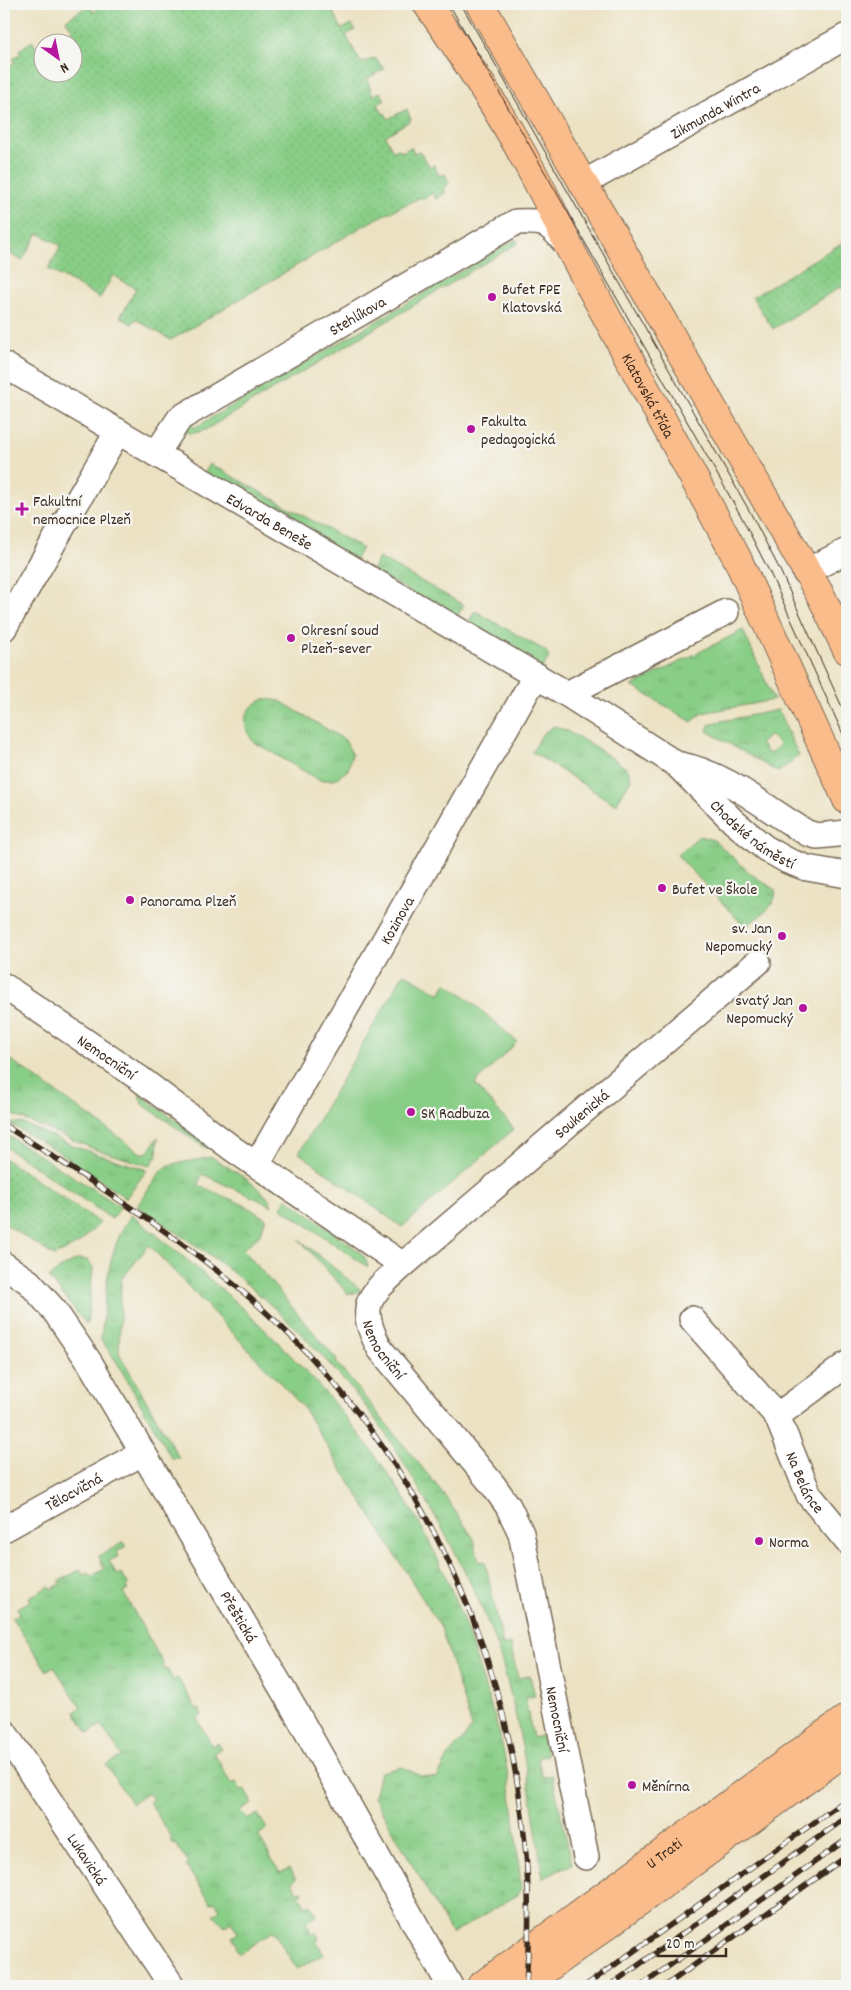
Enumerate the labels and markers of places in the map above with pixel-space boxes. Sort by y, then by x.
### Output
place label: Bufet FPE Klatovská [502,279,562,320]
marker: Bufet FPE Klatovská [486,291,498,303]
place label: Fakulta pedagogická [481,411,555,452]
marker: Fakulta pedagogická [465,423,477,435]
place label: Fakultní nemocnice Plzeň [33,491,131,532]
marker: Fakultní nemocnice Plzeň [15,502,29,516]
place label: Okresní soud Plzeň-sever [301,620,379,661]
marker: Okresní soud Plzeň-sever [285,632,297,644]
place label: Bufet ve Škole [672,879,757,902]
marker: Bufet ve Škole [656,882,668,894]
place label: Panorama Plzeň [140,891,236,914]
marker: Panorama Plzeň [124,894,136,906]
place label: sv. Jan Nepomucký [705,918,773,959]
marker: sv. Jan Nepomucký [776,930,788,942]
place label: svatý Jan Nepomucký [726,990,794,1031]
marker: svatý Jan Nepomucký [797,1002,809,1014]
place label: SK Radbuza [421,1103,490,1126]
marker: SK Radbuza [405,1106,417,1118]
place label: Norma [769,1532,809,1555]
marker: Norma [753,1535,765,1547]
place label: Měnírna [642,1776,690,1799]
marker: Měnírna [626,1779,638,1791]

